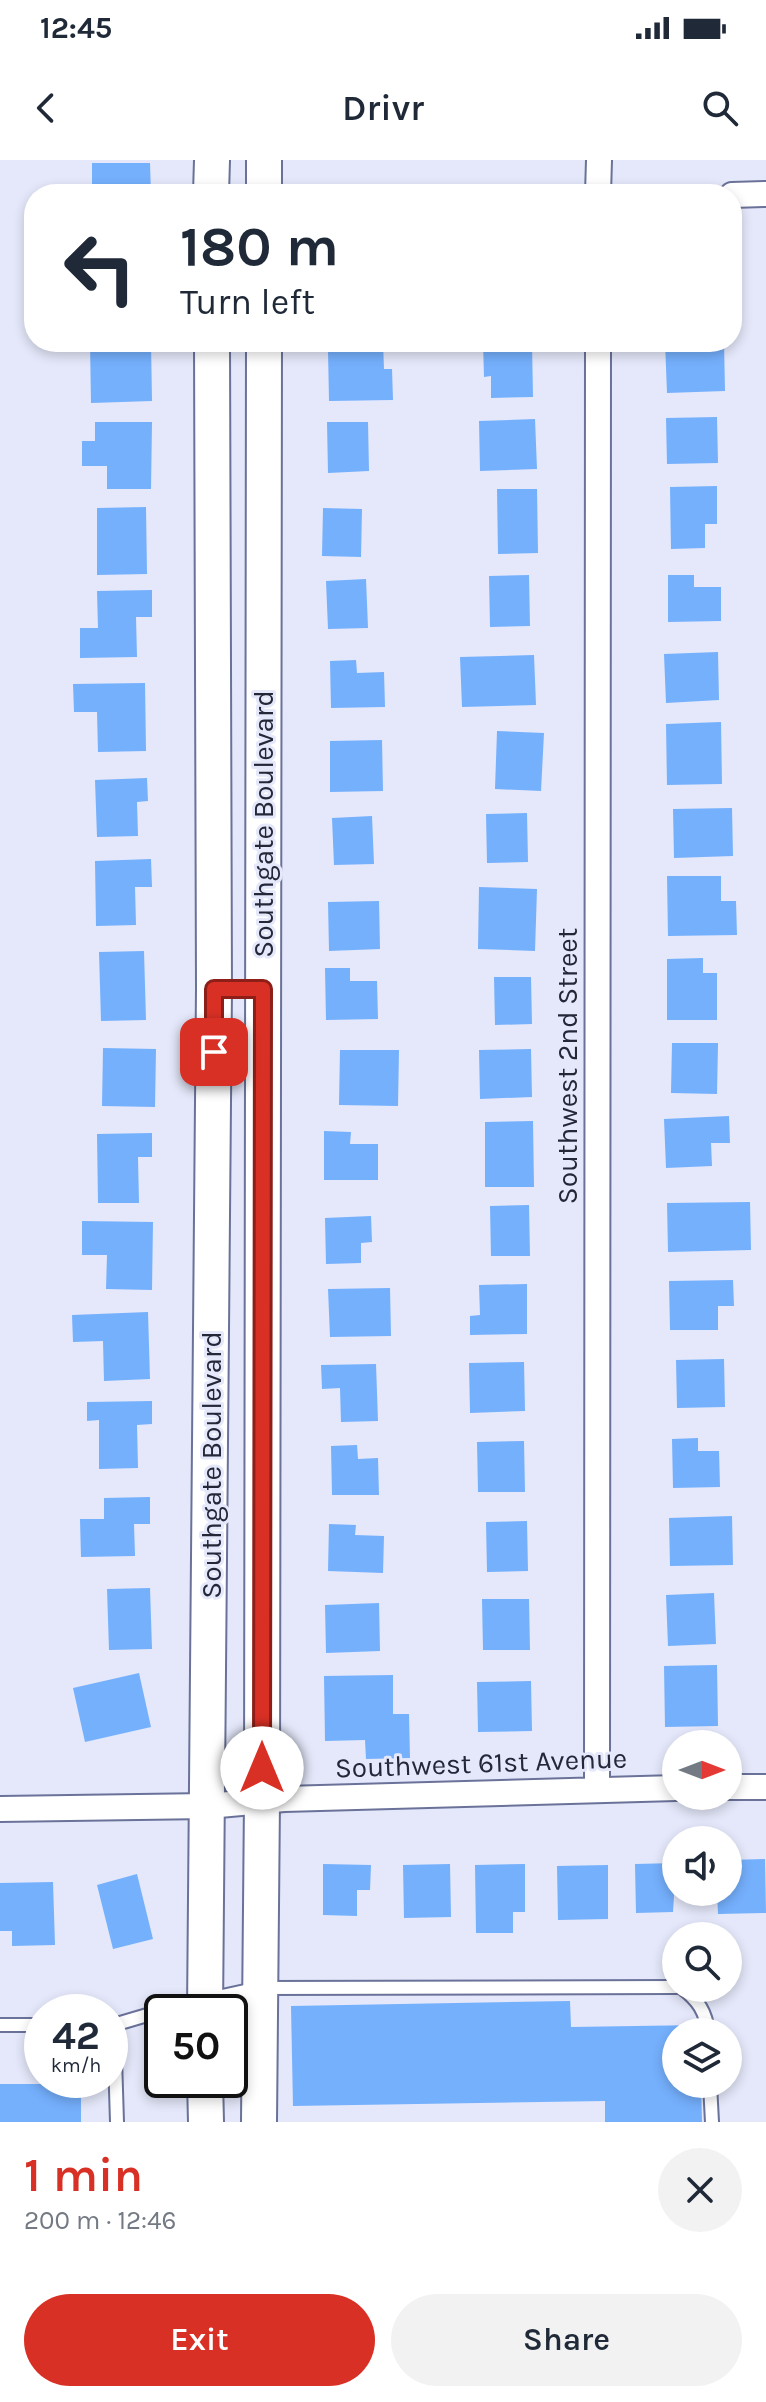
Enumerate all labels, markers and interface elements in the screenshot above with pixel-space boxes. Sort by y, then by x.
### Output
text: 12:45 [40,10,112,46]
icon: back [24,86,68,130]
icon: search [698,86,742,130]
text: Drivr [342,87,424,129]
text: 180 m [180,214,339,279]
icon: left [48,216,152,320]
text: Turn left [180,281,315,323]
street label: Southgate Boulevard [247,690,280,958]
street label: Southwest 2nd Street [551,928,584,1204]
pin [180,1018,248,1086]
icon: arrive [192,1030,236,1074]
street label: Southgate Boulevard [195,1331,228,1599]
position arrow [220,1726,304,1810]
north arrow [662,1730,742,1810]
map controls [662,1730,742,2098]
street label: Southwest 61st Avenue [334,1741,628,1785]
button: sound [662,1826,742,1906]
button: search [662,1922,742,2002]
speed limit sign: 50 [144,1994,248,2098]
text: 42 [52,2012,100,2059]
button: layers [662,2018,742,2098]
text: km/h [51,2054,101,2077]
text: 1 min [24,2147,143,2203]
button: close [658,2148,742,2232]
text: 200 m · 12:46 [24,2205,176,2236]
button: Exit [24,2294,375,2386]
button: Share [391,2294,742,2386]

